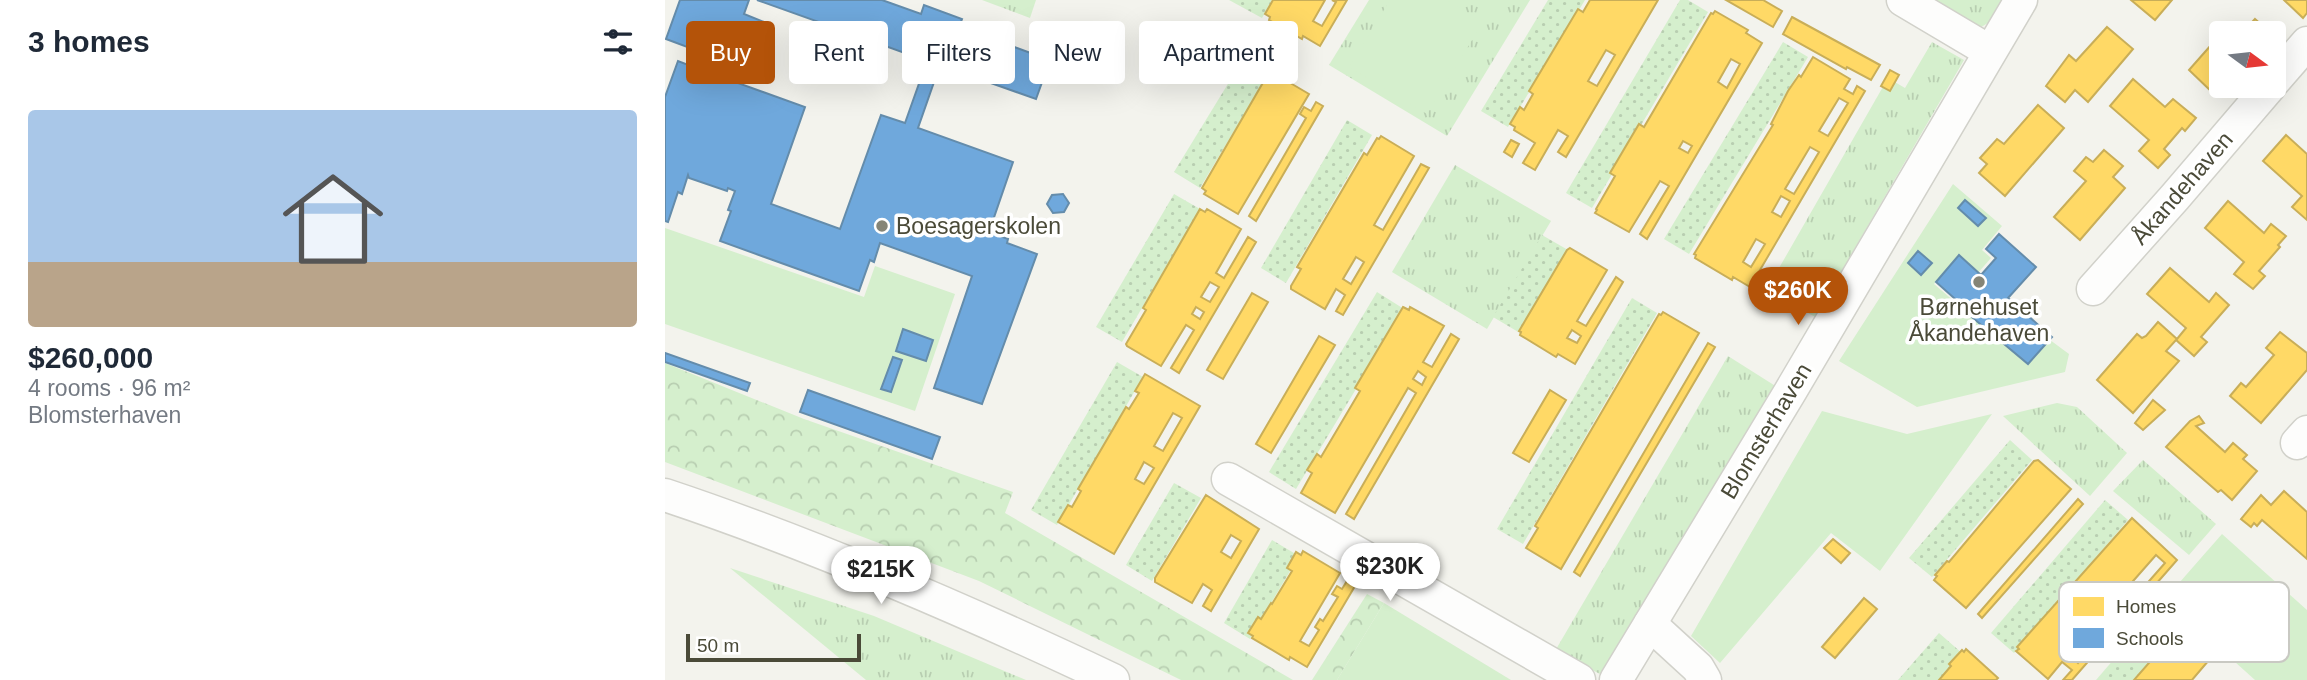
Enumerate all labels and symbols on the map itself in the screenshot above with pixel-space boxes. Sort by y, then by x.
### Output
north arrow [2209,21,2285,98]
street label: Åkandehaven [2125,126,2238,250]
place label: Boesagerskolen [896,213,1061,239]
marker: Boesagerskolen [874,218,890,234]
pin: $260K [1749,268,1847,327]
marker: Børnehuset Åkandehaven [1971,274,1987,290]
place label: Børnehuset Åkandehaven [1909,294,2049,346]
street label: Blomsterhaven [1715,359,1817,503]
pin: $230K [1341,544,1439,603]
pin: $215K [832,546,930,606]
legend [2059,582,2289,662]
text: Homes [2116,596,2176,617]
text: Schools [2116,628,2184,649]
scale bar [686,631,861,663]

